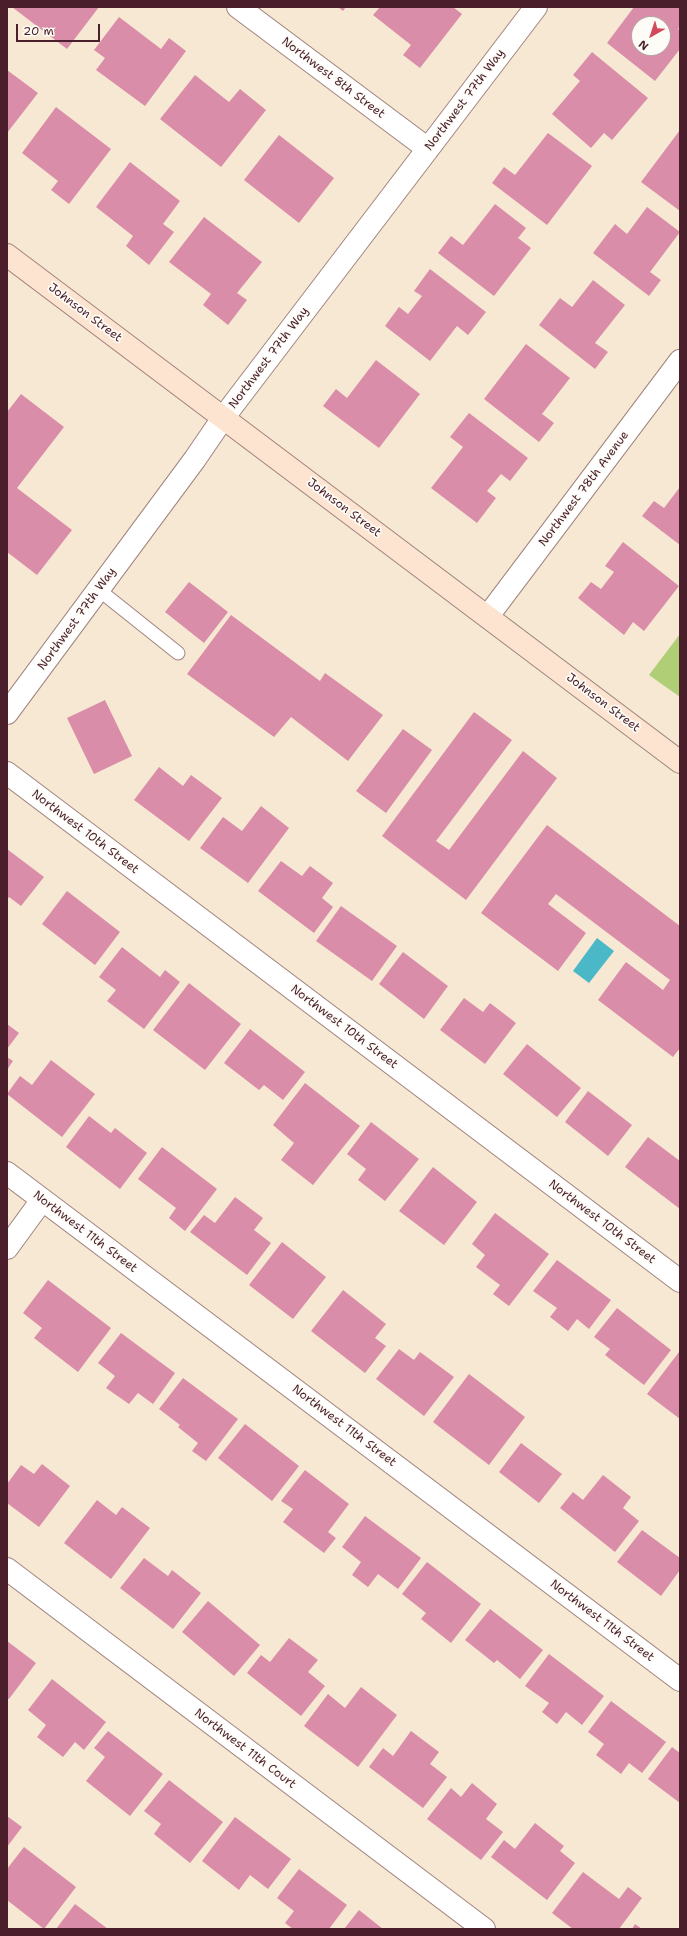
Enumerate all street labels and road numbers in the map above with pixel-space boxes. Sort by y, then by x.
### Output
street label: Northwest 8th Street [278,34,388,122]
street label: Northwest 77th Way [422,46,508,154]
street label: Johnson Street [45,281,125,345]
street label: Northwest 77th Way [226,304,312,412]
street label: Northwest 78th Avenue [536,428,632,550]
street label: Johnson Street [304,476,384,540]
street label: Northwest 77th Way [35,565,119,673]
street label: Johnson Street [563,671,643,735]
street label: Northwest 10th Street [28,787,142,877]
street label: Northwest 10th Street [287,982,401,1072]
street label: Northwest 10th Street [545,1177,659,1267]
street label: Northwest 11th Street [30,1188,140,1276]
street label: Northwest 11th Street [289,1382,399,1470]
street label: Northwest 11th Street [547,1577,657,1665]
street label: Northwest 11th Court [191,1706,299,1792]

